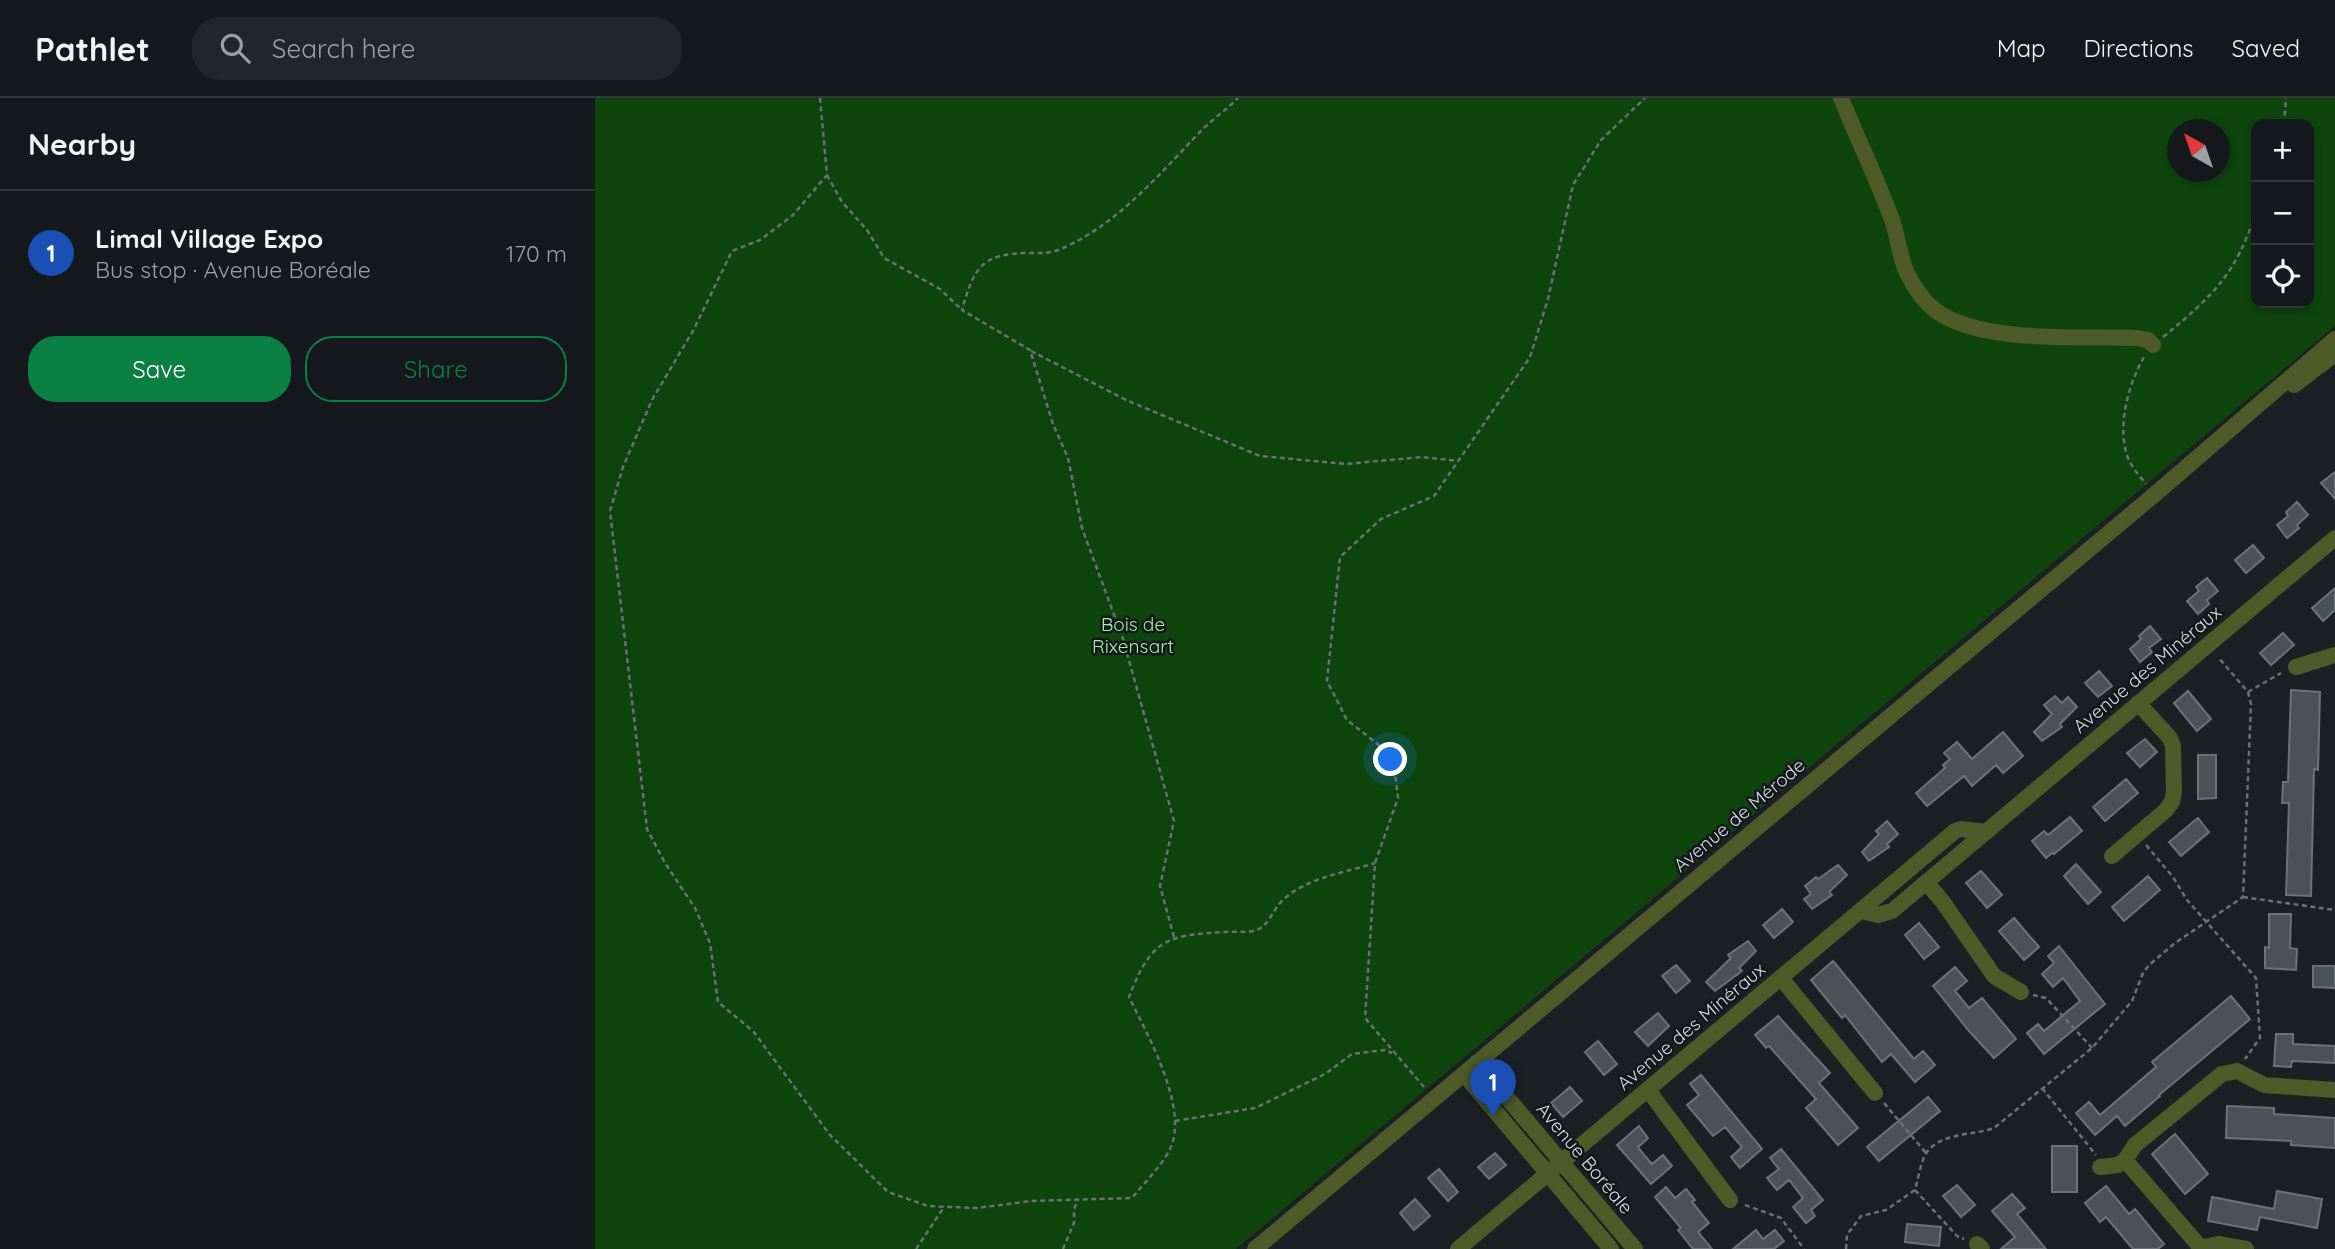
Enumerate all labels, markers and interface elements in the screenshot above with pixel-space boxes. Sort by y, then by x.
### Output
search box [192,17,682,80]
text: Pathlet [35,28,150,69]
icon: search [216,29,254,67]
text: Search here [272,32,415,65]
text: Map [1997,33,2046,63]
text: Directions [2084,33,2194,63]
text: Saved [2232,33,2300,63]
north arrow [2167,119,2230,182]
map controls [2251,119,2314,308]
button: + [2251,119,2314,182]
text: Nearby [28,125,136,163]
button: − [2251,182,2314,245]
text: Limal Village Expo [95,222,323,255]
text: 1 [47,239,55,268]
text: 170 m [506,239,567,268]
button: locate [2251,245,2314,308]
text: Bus stop · Avenue Boréale [95,255,371,284]
button: Save [28,336,291,402]
button: Share [305,336,567,402]
street label: Avenue des Minéraux [2068,600,2226,738]
park label: Bois de Rixensart [1092,612,1174,658]
your location [1373,742,1407,776]
street label: Avenue de Mérode [1668,753,1810,877]
street label: Avenue des Minéraux [1612,957,1770,1095]
pin: 1 [1470,1059,1516,1117]
street label: Avenue Boréale [1531,1097,1639,1219]

